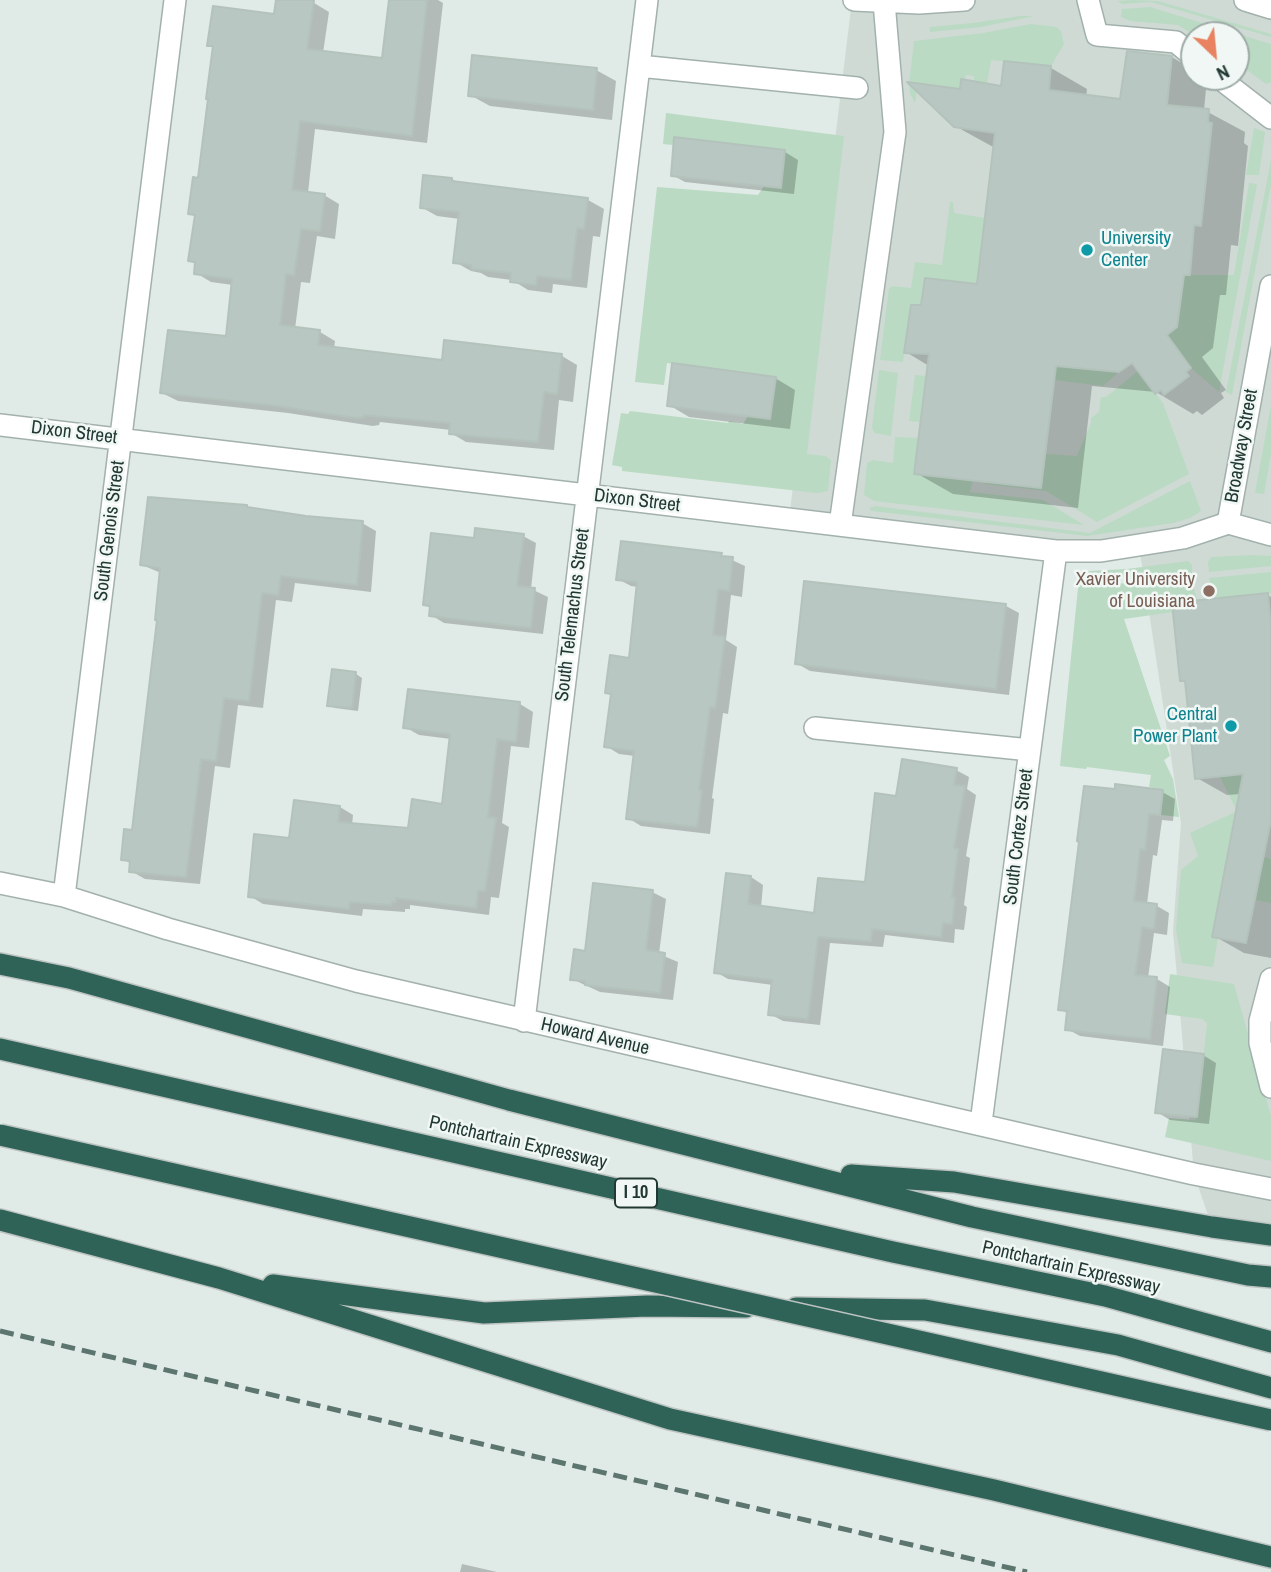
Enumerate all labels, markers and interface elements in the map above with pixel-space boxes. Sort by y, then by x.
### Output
north arrow [1180,21,1250,91]
text: N [1213,59,1234,87]
place label: University Center [1101,228,1171,272]
marker: University Center [1079,242,1095,258]
street label: Broadway Street [1221,387,1263,505]
street label: Dixon Street [30,416,118,450]
street label: South Genois Street [90,460,130,602]
street label: Dixon Street [593,484,681,518]
street label: South Telemachus Street [551,527,595,703]
place label: Xavier University of Louisiana [1076,569,1195,613]
marker: Xavier University of Louisiana [1201,583,1217,599]
place label: Central Power Plant [1133,704,1217,748]
marker: Central Power Plant [1223,718,1239,734]
street label: South Cortez Street [999,768,1039,906]
street label: Howard Avenue [539,1013,651,1061]
street label: Pontchartrain Expressway [427,1111,609,1175]
road number: I 10 [615,1178,657,1208]
street label: Pontchartrain Expressway [980,1236,1162,1300]

